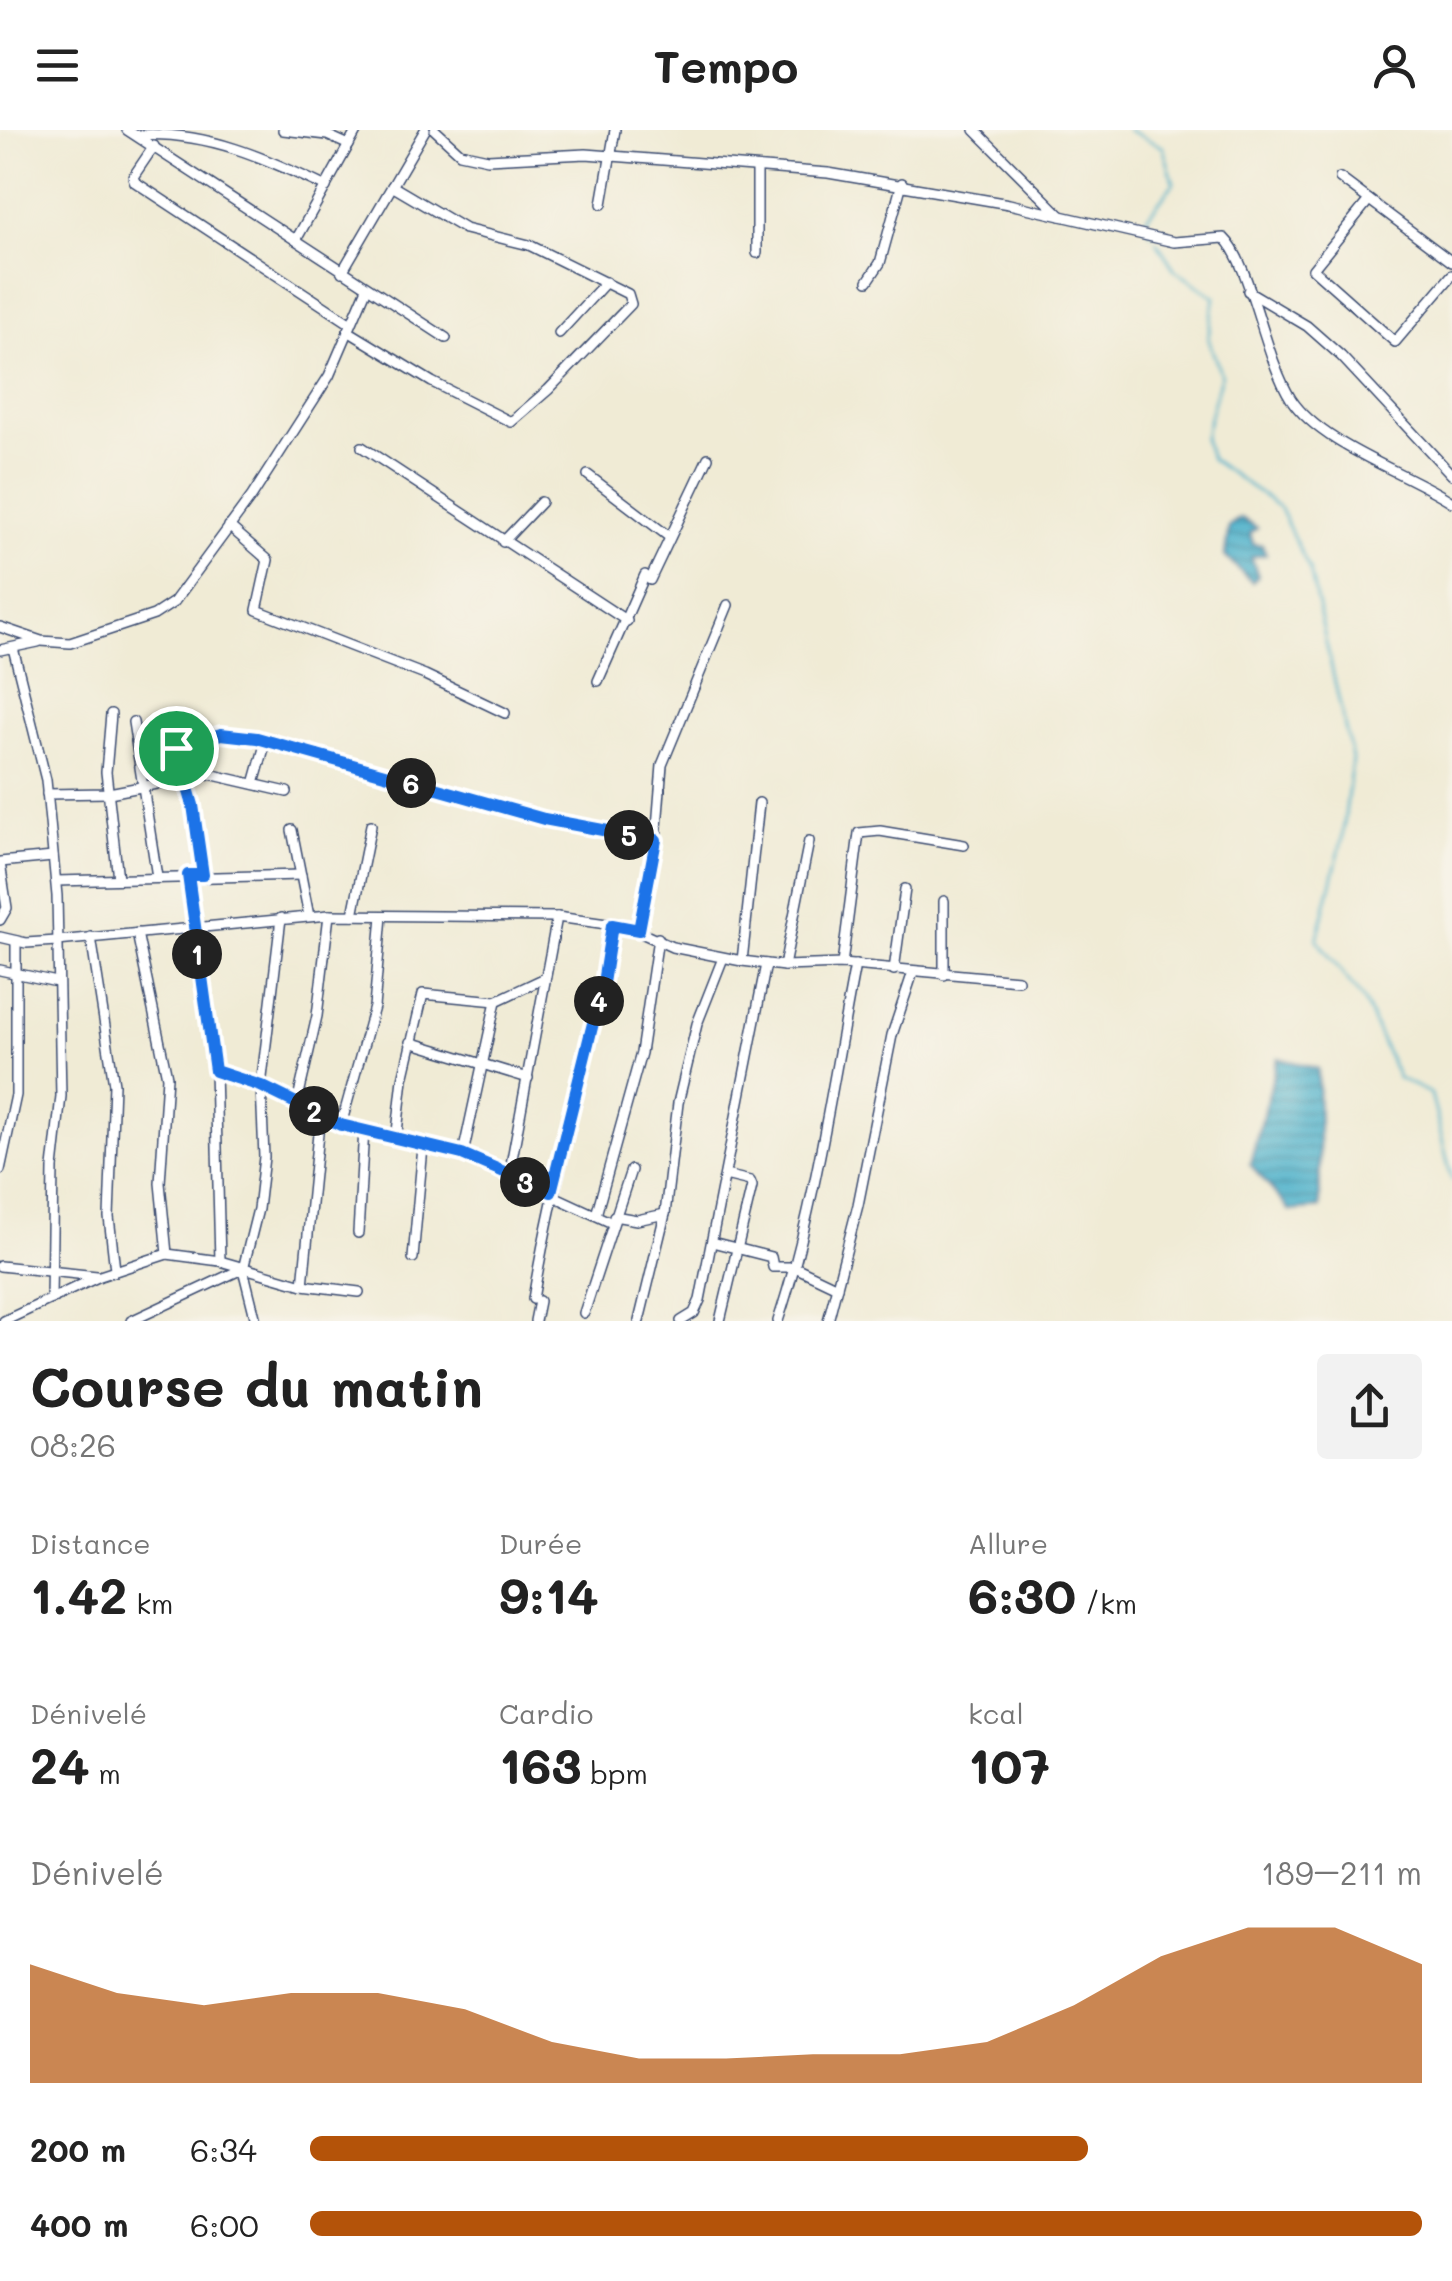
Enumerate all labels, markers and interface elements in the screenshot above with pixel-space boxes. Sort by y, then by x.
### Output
text: Tempo [654,36,798,94]
icon: menu [30,38,85,93]
icon: person [1367,38,1422,93]
pin [134,706,219,791]
icon: arrive [149,721,204,776]
pin: 6 [386,758,436,808]
text: 6 [403,765,419,801]
pin: 5 [604,810,654,860]
text: 5 [621,817,637,853]
pin: 1 [172,929,222,979]
text: 1 [191,936,203,972]
pin: 4 [574,976,624,1026]
text: 4 [590,983,608,1019]
pin: 2 [289,1086,339,1136]
text: 2 [306,1093,322,1129]
pin: 3 [500,1157,550,1207]
text: 3 [517,1164,533,1200]
text: Course du matin [30,1349,483,1421]
button: share [1317,1354,1422,1459]
text: 08:26 [30,1423,116,1465]
text: Distance [30,1525,151,1561]
text: Durée [499,1525,582,1561]
text: Allure [968,1525,1048,1561]
text: 1.42 [30,1561,127,1627]
text: 9:14 [499,1561,599,1627]
text: 6:30 [968,1561,1076,1627]
text: km [127,1585,173,1621]
text: /km [1076,1585,1137,1621]
text: Dénivelé [30,1695,147,1731]
text: Cardio [499,1695,593,1731]
text: kcal [968,1695,1024,1731]
text: 24 [30,1731,90,1797]
text: 163 [499,1731,581,1797]
text: 107 [968,1731,1050,1797]
text: m [90,1755,121,1791]
text: bpm [581,1755,648,1791]
text: Dénivelé [30,1851,164,1893]
text: 189–211 m [1261,1851,1422,1893]
text: 200 m [30,2128,126,2170]
text: 6:34 [190,2128,257,2170]
text: 400 m [30,2203,128,2245]
text: 6:00 [190,2203,259,2245]

